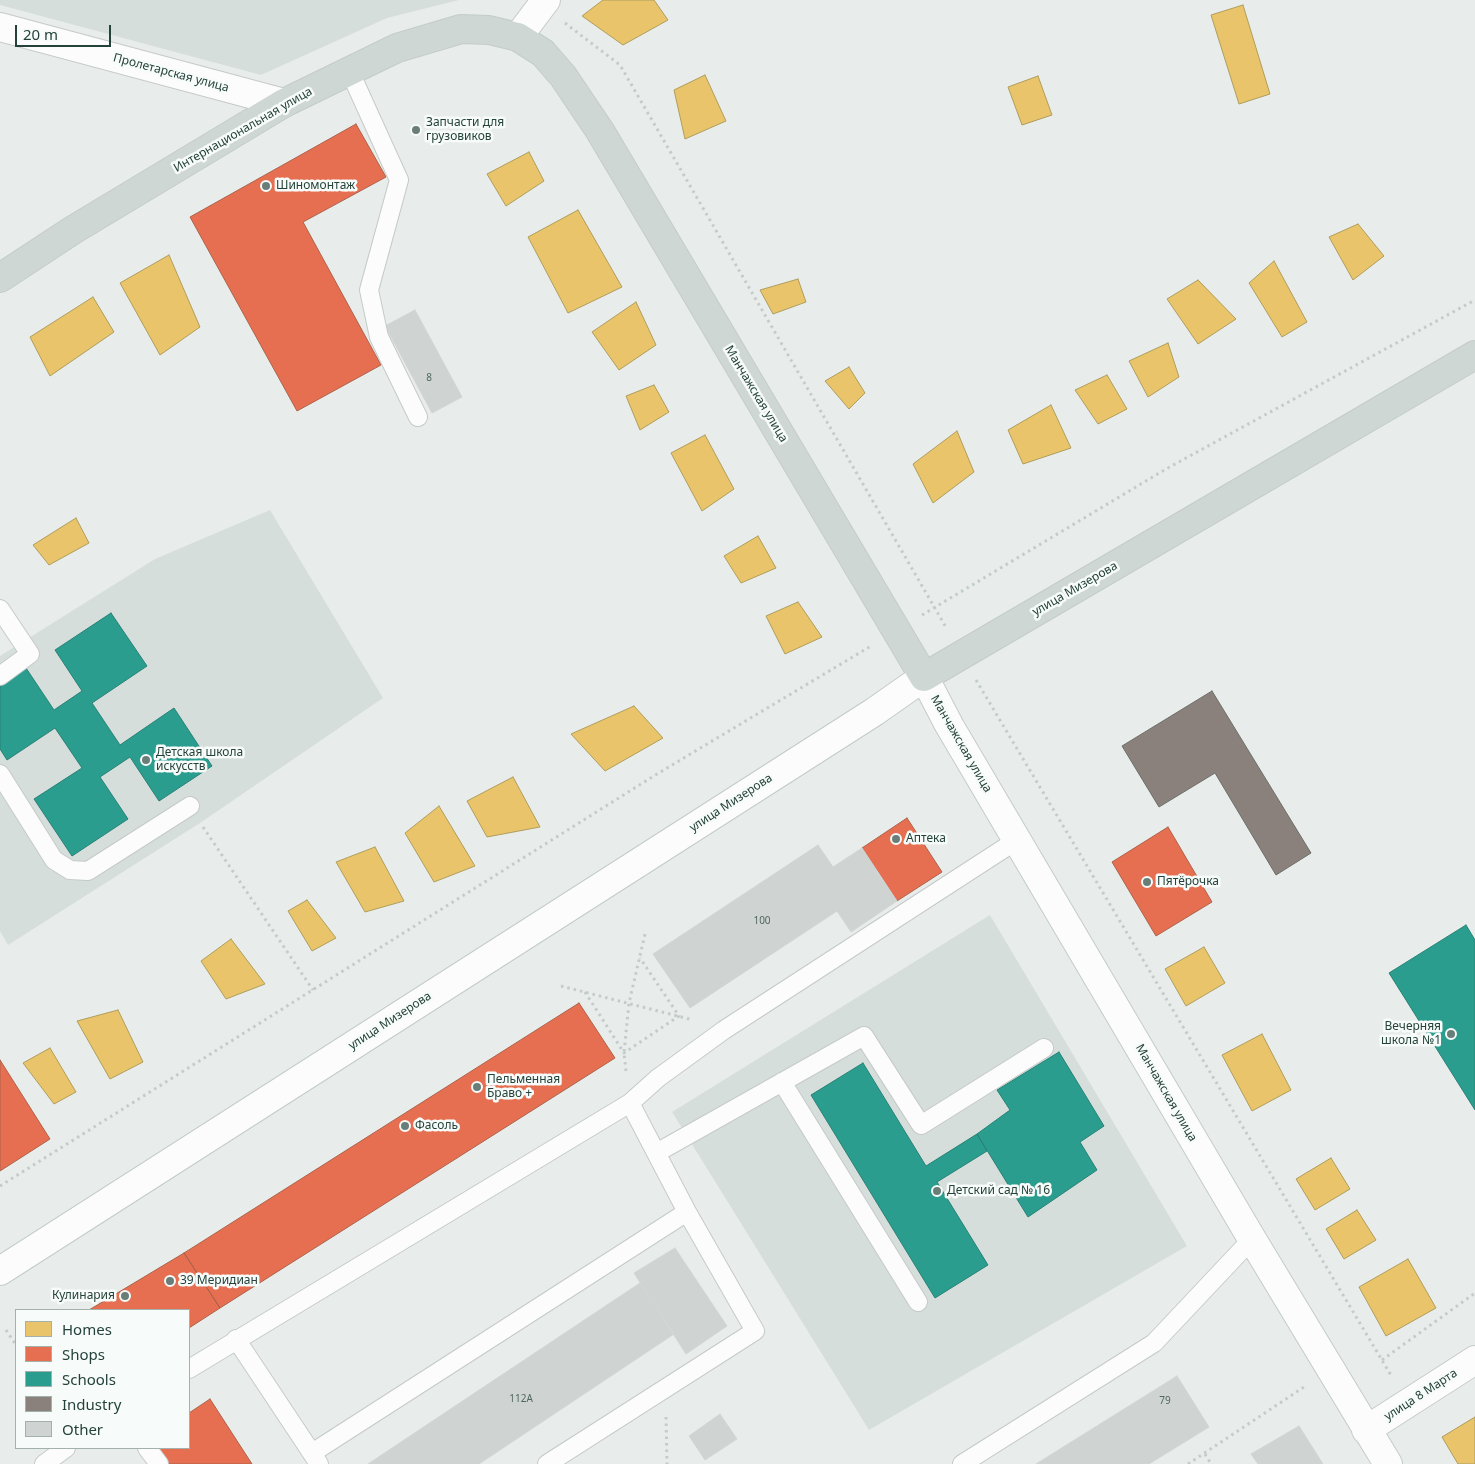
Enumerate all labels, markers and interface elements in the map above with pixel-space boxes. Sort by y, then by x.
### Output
scale bar [18,15,114,47]
text: 20 m [23,24,58,44]
street label: Пролетарская улица [112,51,230,95]
street label: Интернациональная улица [171,84,315,176]
place label: Запчасти для грузовиков [426,116,504,144]
marker: Запчасти для грузовиков [410,124,422,136]
place label: Шиномонтаж [276,179,355,193]
marker: Шиномонтаж [260,180,272,192]
street label: Манчажская улица [721,343,791,445]
house number: 8 [426,372,432,384]
street label: улица Мизерова [1030,559,1120,619]
street label: Манчажская улица [927,693,995,795]
place label: Детская школа искусств [156,746,243,774]
marker: Детская школа искусств [140,754,152,766]
street label: улица Мизерова [687,771,775,835]
place label: Аптека [906,832,946,846]
marker: Аптека [890,833,902,845]
place label: Пятёрочка [1157,875,1219,889]
marker: Пятёрочка [1141,876,1153,888]
house number: 100 [753,915,771,927]
street label: улица Мизерова [346,989,434,1053]
place label: Вечерняя школа №1 [1381,1020,1441,1048]
marker: Вечерняя школа №1 [1445,1028,1457,1040]
street label: Манчажская улица [1132,1042,1200,1144]
place label: Пельменная Браво + [487,1073,560,1101]
marker: Пельменная Браво + [471,1081,483,1093]
place label: Фасоль [415,1119,458,1133]
marker: Фасоль [399,1120,411,1132]
place label: Детский сад № 16 [947,1184,1050,1198]
marker: Детский сад № 16 [931,1185,943,1197]
place label: 39 Меридиан [180,1274,258,1288]
marker: 39 Меридиан [164,1275,176,1287]
place label: Кулинария [52,1289,115,1303]
marker: Кулинария [119,1290,131,1302]
legend [15,1309,190,1449]
text: Homes [62,1319,112,1339]
text: Shops [62,1344,105,1364]
street label: улица 8 Марта [1382,1366,1460,1424]
text: Schools [62,1369,116,1389]
house number: 112А [509,1393,533,1405]
text: Industry [62,1394,121,1414]
house number: 79 [1159,1395,1171,1407]
text: Other [62,1419,103,1439]

